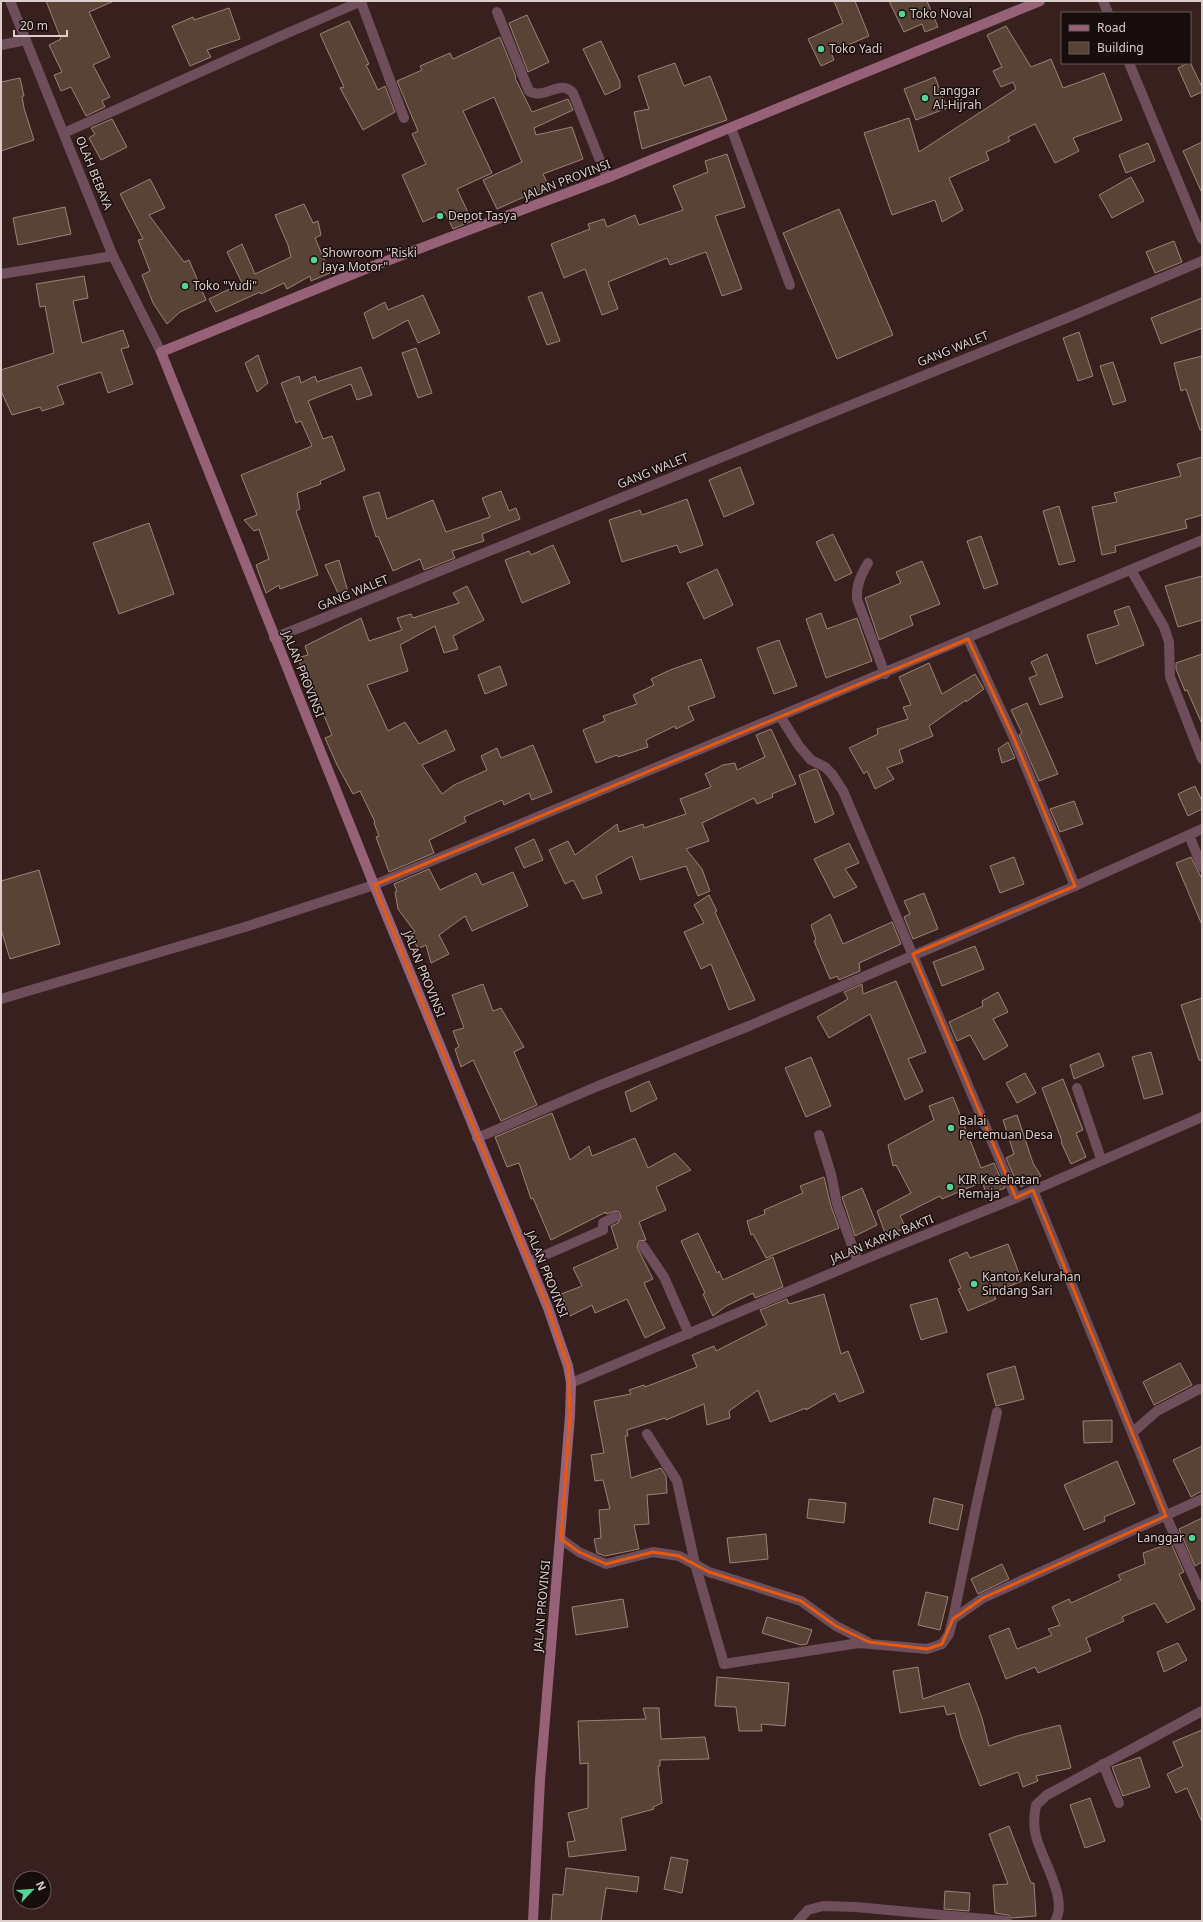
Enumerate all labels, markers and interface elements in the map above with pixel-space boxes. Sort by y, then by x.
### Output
place label: Toko Noval [910,5,972,22]
marker: Toko Noval [897,9,907,19]
scale bar [14,12,67,38]
legend [1061,12,1191,64]
text: 20 m [20,17,48,34]
text: Road [1097,19,1126,36]
text: Building [1097,39,1144,56]
place label: Toko Yadi [829,40,882,57]
marker: Toko Yadi [816,44,826,54]
place label: Langgar Al-Hijrah [933,82,982,113]
marker: Langgar Al-Hijrah [920,93,930,103]
street label: OLAH BEBAYA [72,133,117,213]
street label: JALAN PROVINSI [520,155,613,204]
place label: Depot Tasya [448,207,517,224]
marker: Depot Tasya [435,211,445,221]
place label: Showroom "Riski Jaya Motor" [321,244,417,275]
marker: Showroom "Riski Jaya Motor" [309,255,319,265]
place label: Toko "Yudi" [193,277,257,294]
marker: Toko "Yudi" [180,281,190,291]
street label: GANG WALET [915,326,991,371]
street label: GANG WALET [615,448,691,493]
street label: GANG WALET [315,570,391,615]
street label: JALAN PROVINSI [278,627,329,720]
street label: JALAN PROVINSI [399,927,450,1020]
place label: Balai Pertemuan Desa [959,1112,1053,1143]
marker: Balai Pertemuan Desa [946,1123,956,1133]
place label: KIR Kesehatan Remaja [958,1171,1039,1202]
marker: KIR Kesehatan Remaja [945,1182,955,1192]
street label: JALAN KARYA BAKTI [827,1210,936,1267]
street label: JALAN PROVINSI [522,1227,573,1320]
place label: Kantor Kelurahan Sindang Sari [982,1268,1081,1299]
marker: Kantor Kelurahan Sindang Sari [969,1279,979,1289]
place label: Langgar [1137,1529,1184,1546]
marker: Langgar [1187,1533,1197,1543]
street label: JALAN PROVINSI [529,1559,554,1654]
north arrow [12,1870,52,1910]
text: N [33,1878,50,1893]

